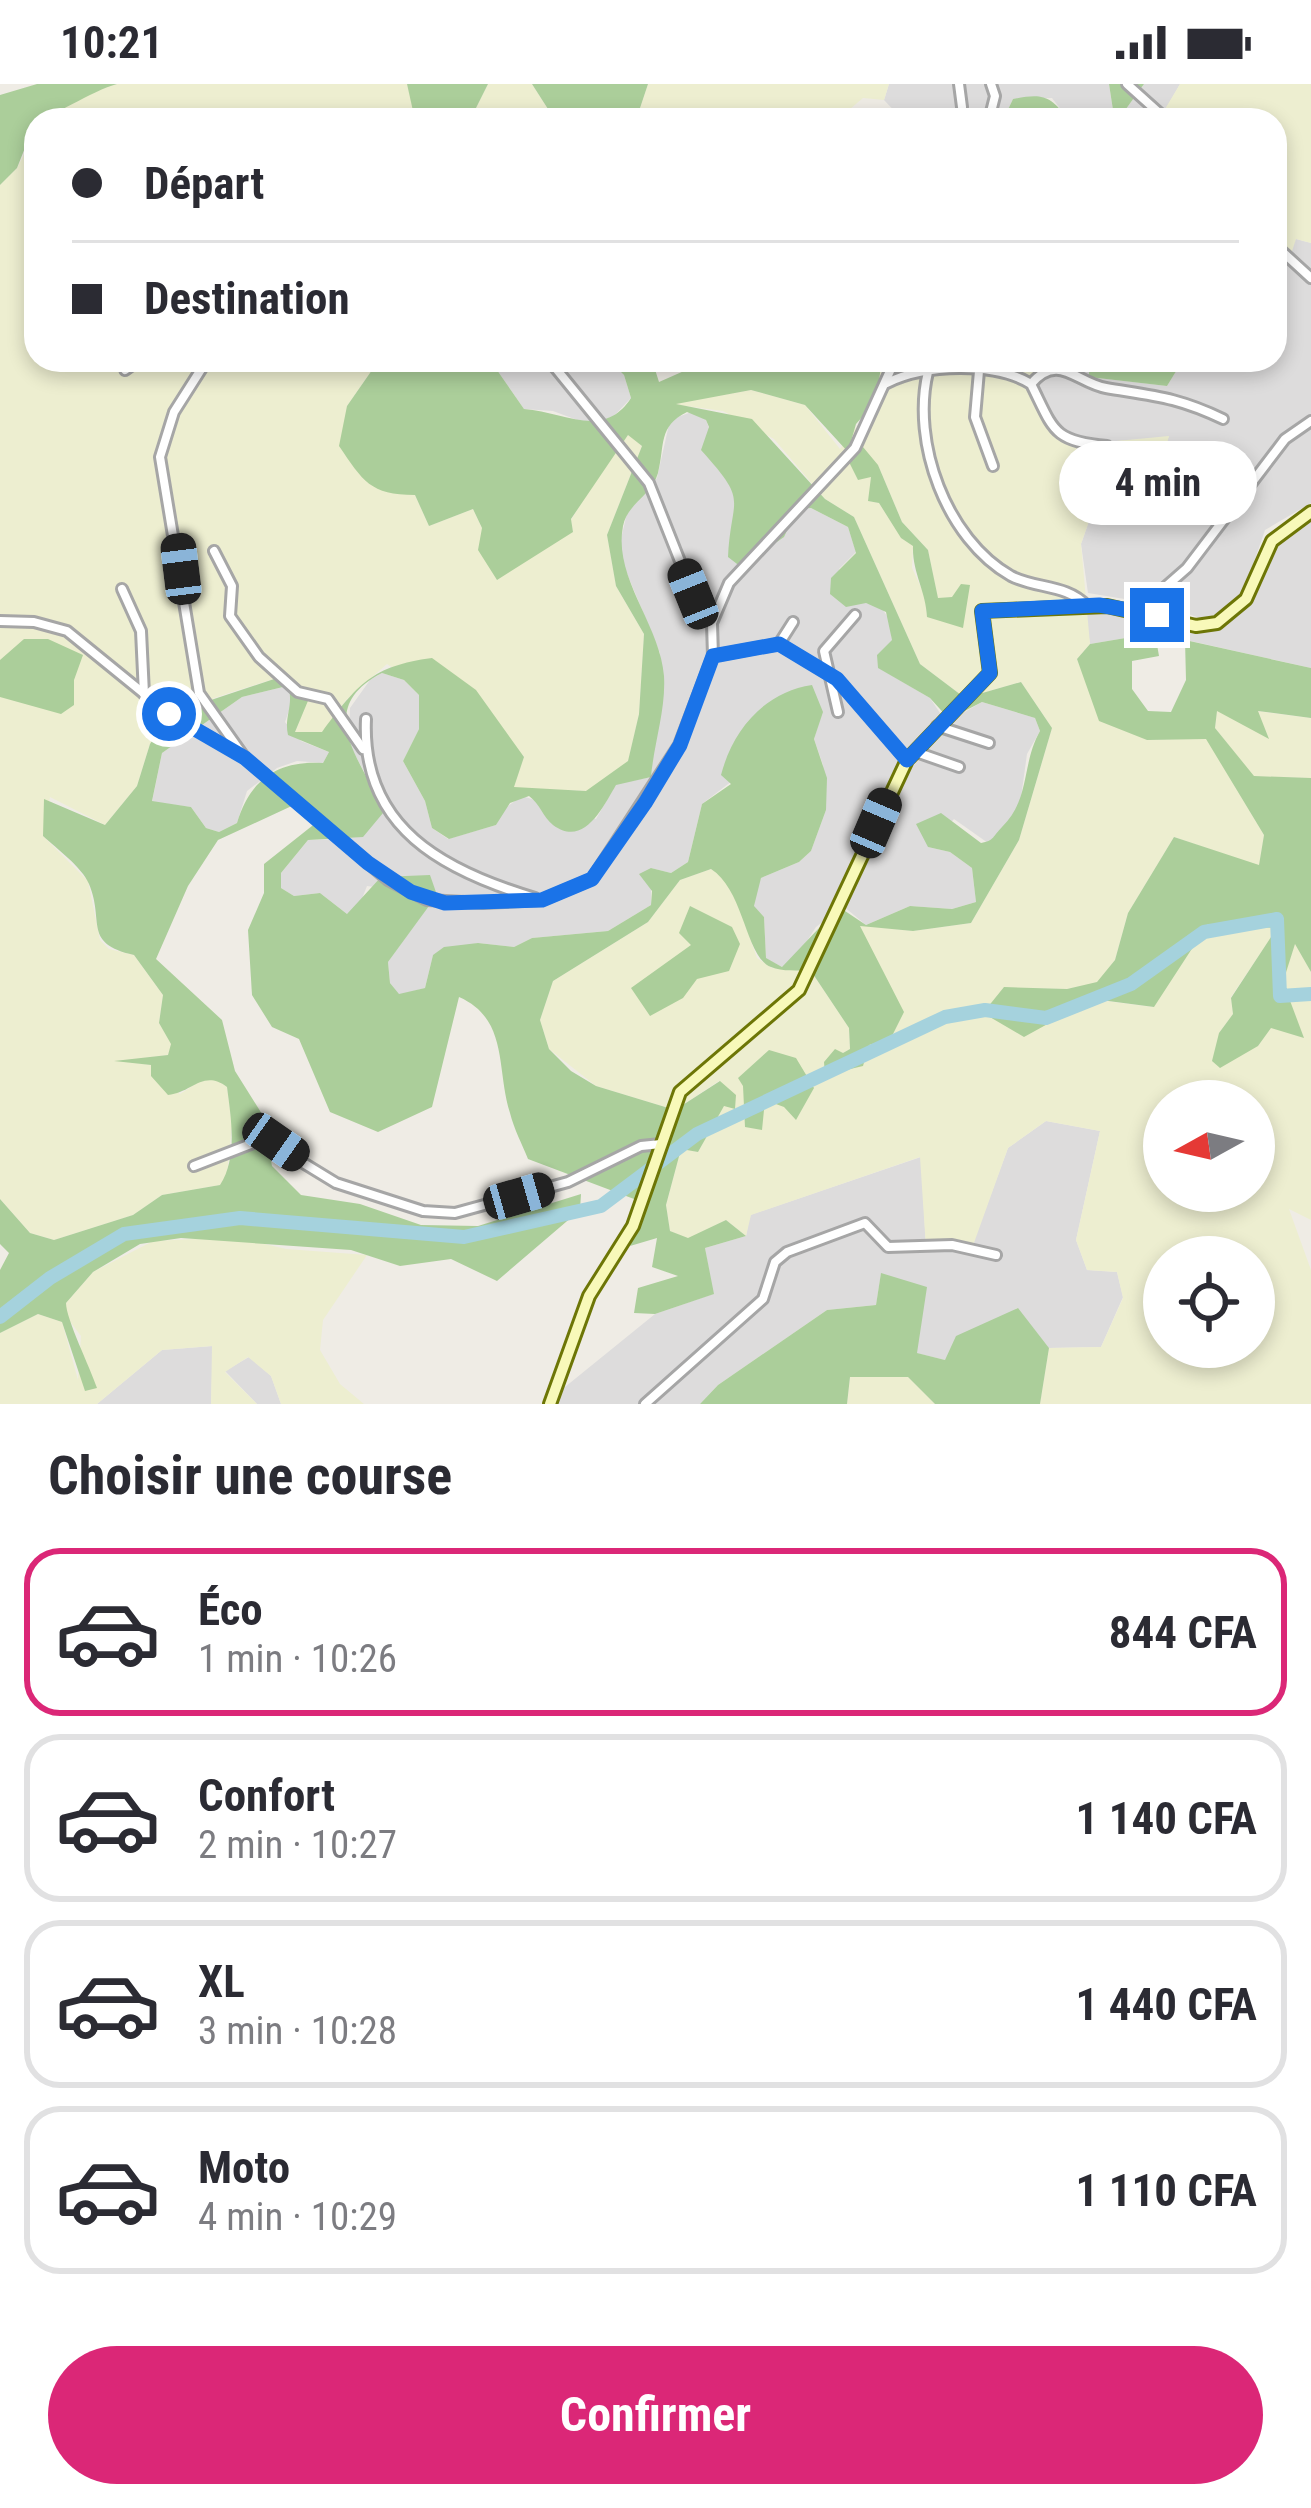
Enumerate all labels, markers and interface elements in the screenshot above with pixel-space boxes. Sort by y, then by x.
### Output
text: 10:21 [60,16,163,69]
text: Départ [144,157,264,210]
text: Destination [144,272,350,325]
callout: 4 min [1058,441,1256,525]
text: 4 min [1115,460,1201,506]
car [159,531,203,607]
car [663,554,723,634]
route end [1130,588,1184,642]
route start [142,687,196,741]
car [845,783,907,863]
north arrow [1143,1080,1275,1212]
map controls [1143,1080,1275,1368]
car [236,1107,316,1177]
car [479,1169,559,1223]
button: locate [1143,1236,1275,1368]
text: Choisir une course [48,1444,452,1507]
icon: car [54,1578,162,1686]
text: Éco [198,1583,263,1636]
text: 844 CFA [1109,1606,1257,1659]
text: 1 min · 10:26 [198,1636,397,1682]
icon: car [54,1764,162,1872]
text: Confort [198,1769,335,1822]
text: 1 140 CFA [1076,1792,1257,1845]
text: 2 min · 10:27 [198,1822,397,1868]
icon: car [54,1950,162,2058]
text: XL [198,1955,245,2008]
text: 1 440 CFA [1076,1978,1257,2031]
text: 3 min · 10:28 [198,2008,397,2054]
icon: car [54,2136,162,2244]
text: Moto [198,2141,290,2194]
text: 1 110 CFA [1076,2164,1257,2217]
text: 4 min · 10:29 [198,2194,397,2240]
button: Confirmer [48,2346,1263,2484]

